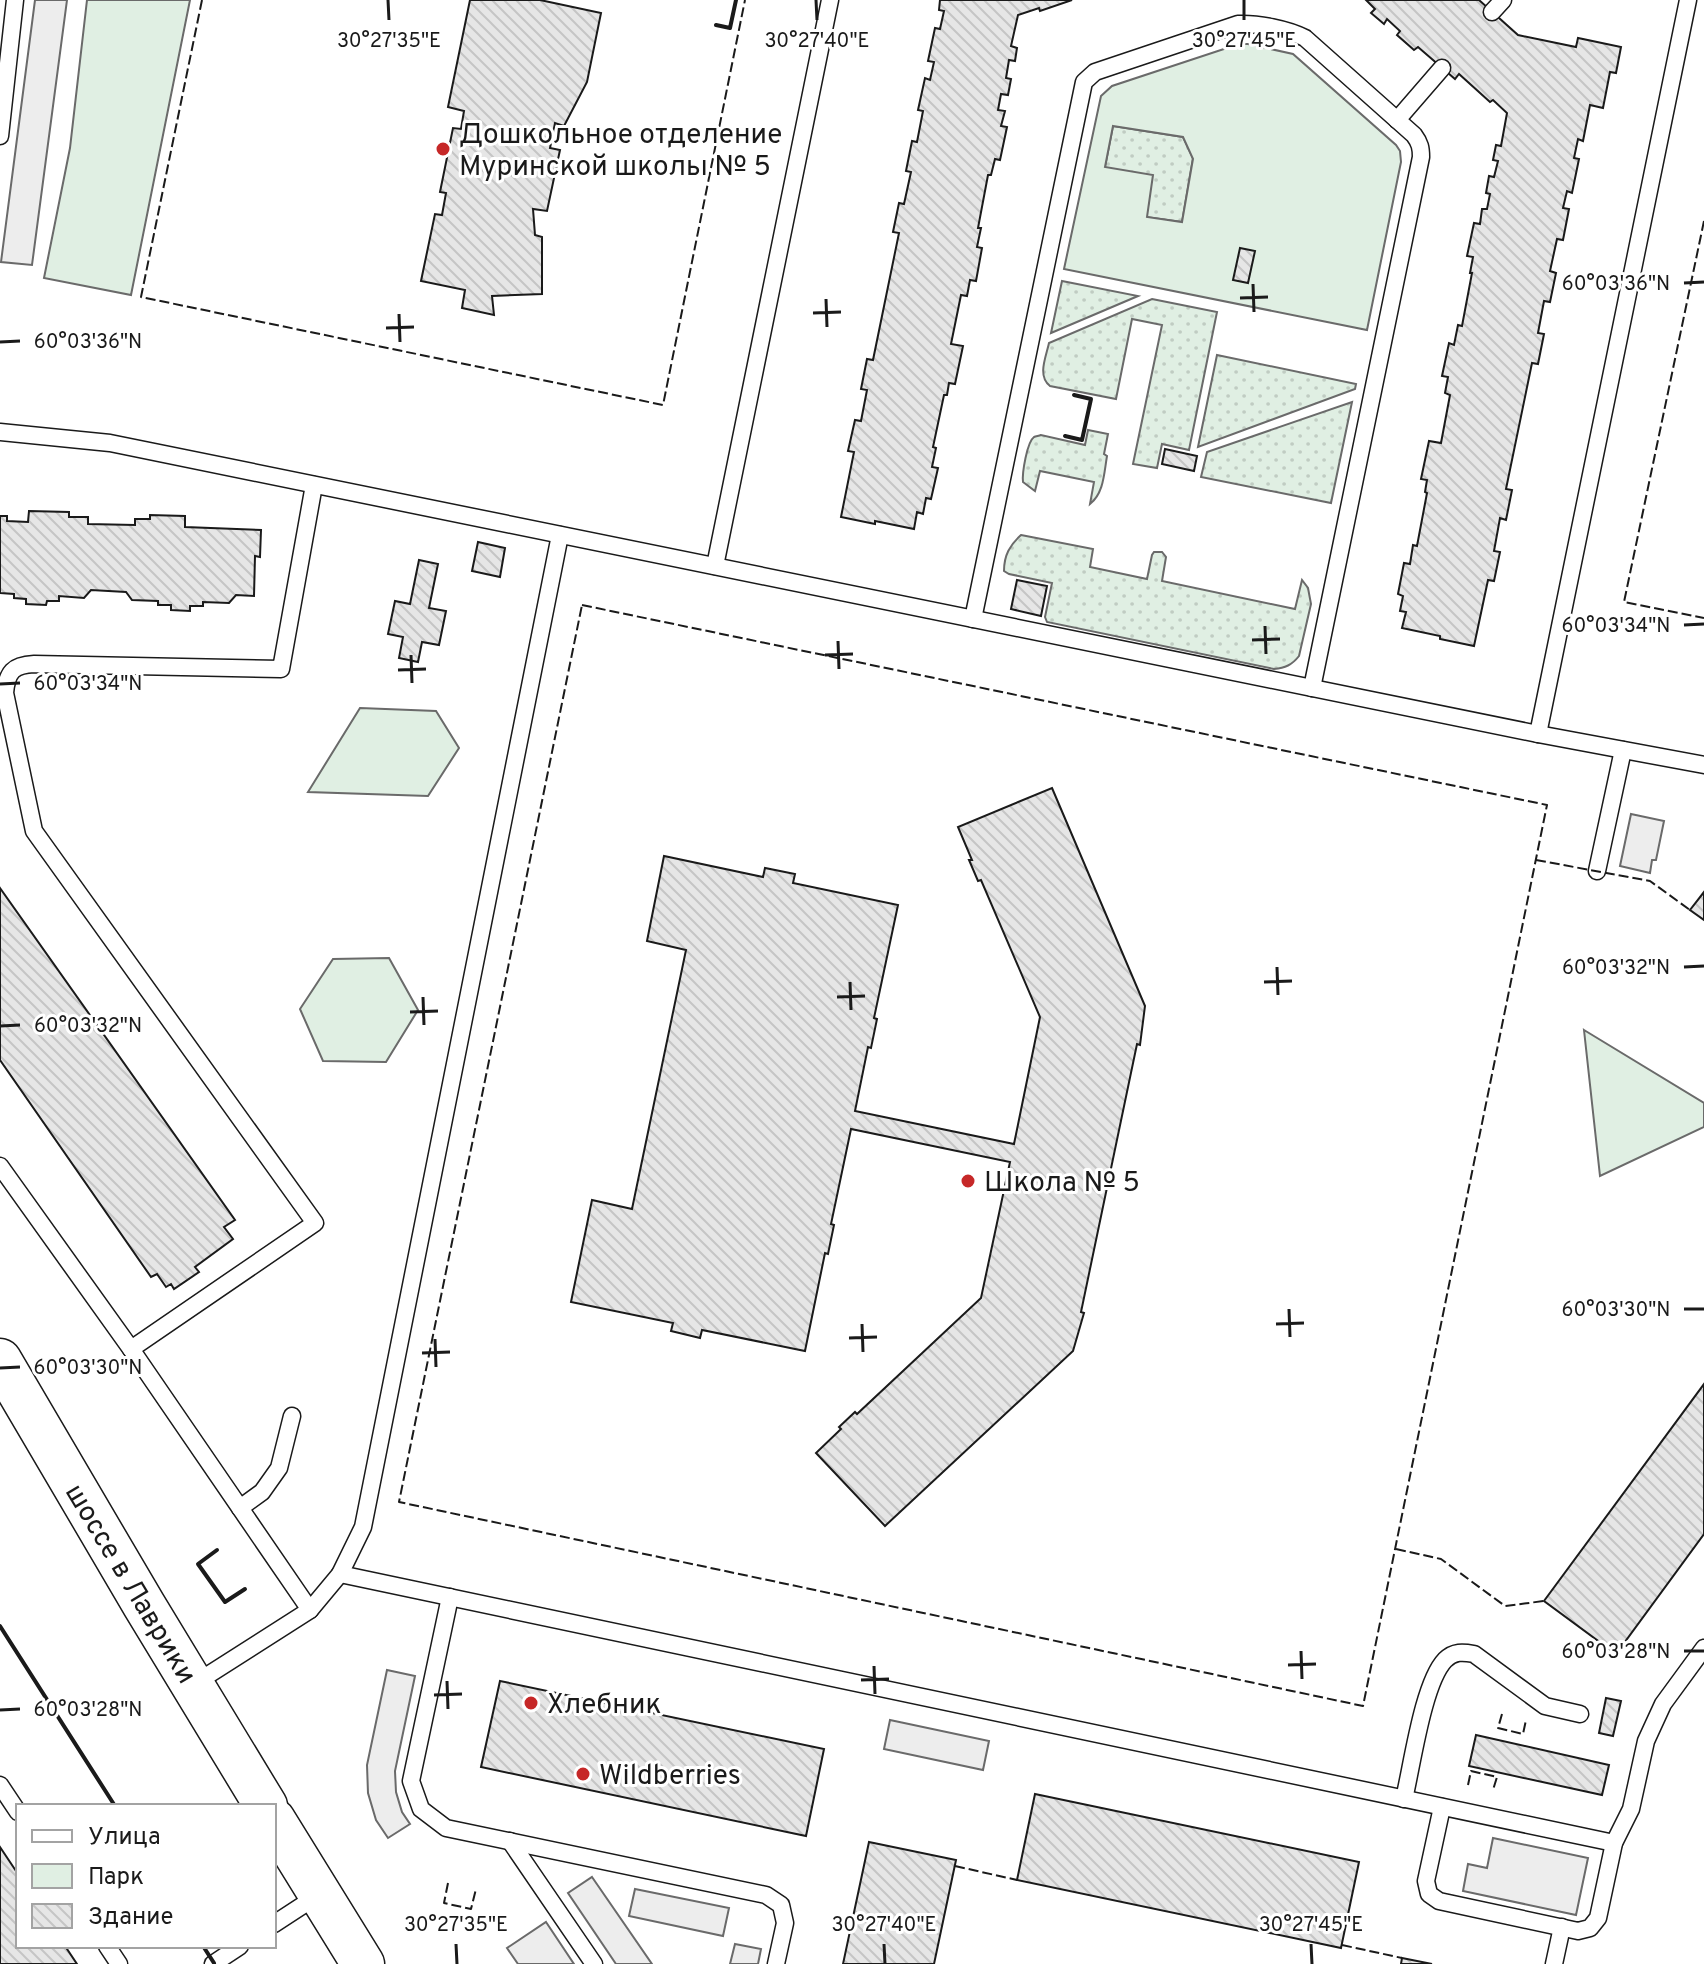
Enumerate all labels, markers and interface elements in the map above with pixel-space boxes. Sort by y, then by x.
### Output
text: 30°27'35"E [337,29,441,55]
text: 30°27'40"E [765,29,869,55]
text: 30°27'45"E [1192,29,1296,55]
place label: Дошкольное отделение Муринской школы № 5 [459,118,782,186]
marker: Дошкольное отделение Муринской школы № 5 [434,140,452,158]
text: 60°03'36"N [1562,272,1670,298]
text: 60°03'36"N [34,330,142,356]
text: 60°03'34"N [1562,614,1670,640]
text: 60°03'34"N [34,672,142,698]
text: 60°03'32"N [1562,956,1670,982]
text: 60°03'32"N [34,1014,142,1040]
place label: Школа № 5 [984,1166,1140,1202]
marker: Школа № 5 [959,1172,977,1190]
text: 60°03'30"N [1561,1298,1671,1324]
text: 60°03'30"N [33,1356,143,1382]
street label: шоссе в Лаврики [55,1478,203,1691]
text: 60°03'28"N [1562,1640,1670,1666]
place label: Хлебник [547,1688,662,1724]
marker: Хлебник [522,1694,540,1712]
text: 60°03'28"N [34,1698,142,1724]
place label: Wildberries [599,1759,741,1795]
marker: Wildberries [574,1765,592,1783]
legend [16,1804,276,1948]
text: Улица [88,1823,161,1853]
text: Парк [88,1863,144,1893]
text: Здание [88,1903,174,1933]
text: 30°27'35"E [404,1913,508,1939]
text: 30°27'40"E [832,1913,936,1939]
text: 30°27'45"E [1259,1913,1363,1939]

